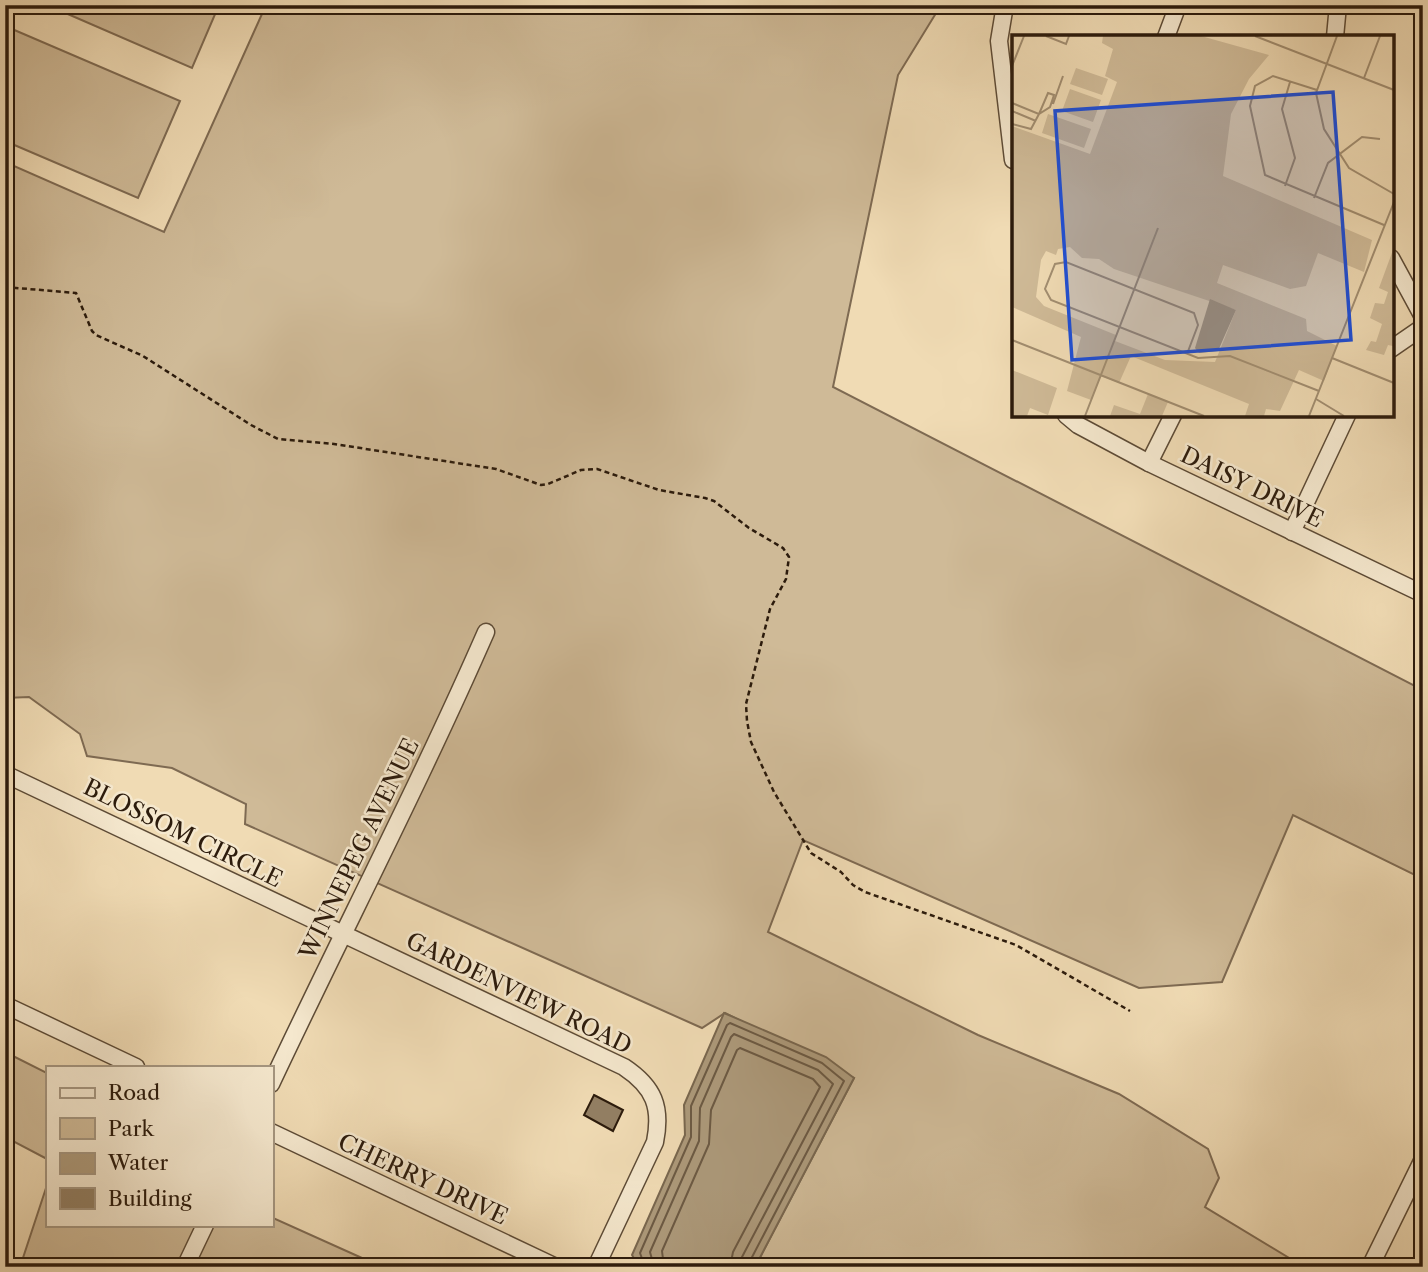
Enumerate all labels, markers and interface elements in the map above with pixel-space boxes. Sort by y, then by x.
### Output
inset map [1012,35,1393,416]
street label: DAISY DRIVE [1176,440,1328,534]
street label: WINNEPEG AVENUE [293,734,425,965]
street label: BLOSSOM CIRCLE [79,773,287,893]
street label: GARDENVIEW ROAD [402,926,636,1060]
legend [46,1066,273,1226]
text: Road [108,1080,160,1105]
text: Park [108,1116,154,1141]
street label: CHERRY DRIVE [334,1127,512,1231]
text: Water [107,1150,168,1175]
text: Building [108,1186,193,1211]

